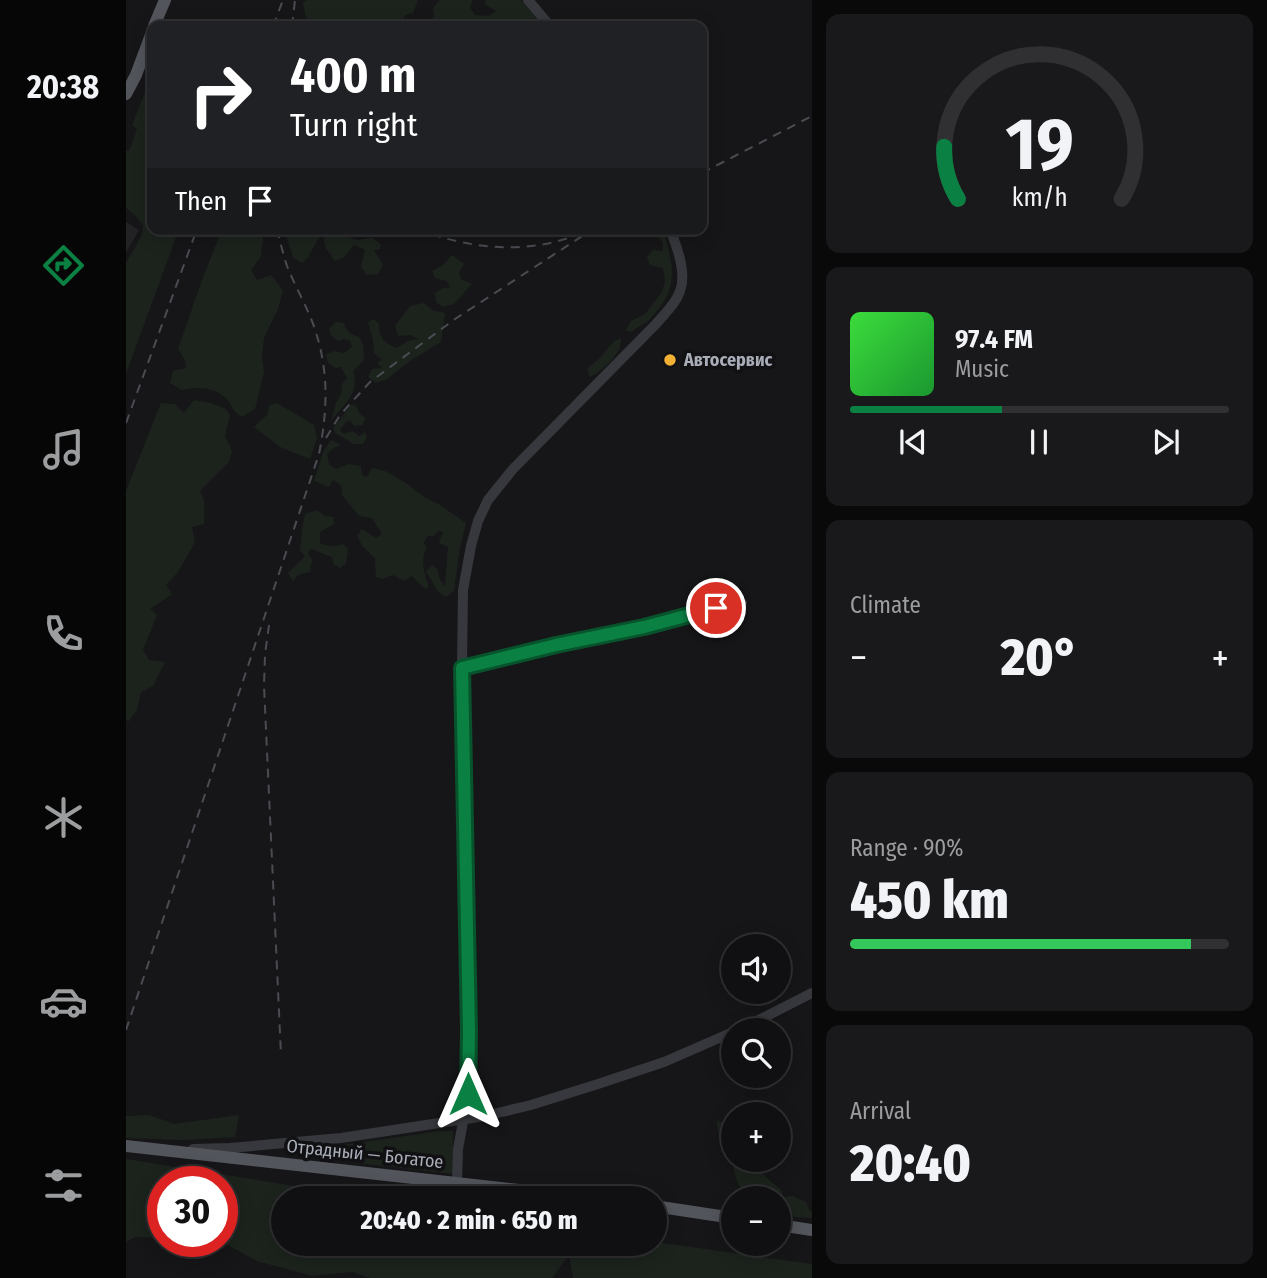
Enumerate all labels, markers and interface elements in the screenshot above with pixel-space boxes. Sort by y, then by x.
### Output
text: 400 m [290,46,416,105]
icon: right [175,49,266,140]
text: 20:38 [27,68,99,106]
text: 19 [1005,102,1074,189]
text: Turn right [290,106,417,144]
icon: arrive [241,182,279,220]
text: km/h [1012,183,1067,213]
text: Then [175,186,227,217]
icon: directions [39,241,88,290]
text: 97.4 FM [955,324,1033,355]
place label: Автосервис [683,349,773,371]
marker: Автосервис [662,352,678,368]
text: Music [955,355,1009,383]
icon: previous [894,423,932,461]
icon: pause [1020,423,1058,461]
icon: next [1147,423,1185,461]
icon: music [39,425,88,474]
pin [686,578,746,638]
icon: arrive [697,589,735,627]
text: Climate [850,591,921,619]
icon: phone [39,609,88,658]
text: 20° [1001,626,1078,689]
text: − [850,635,867,681]
text: + [1212,635,1229,681]
icon: climate [39,793,88,842]
text: Range · 90% [850,834,964,862]
text: 450 km [850,869,1009,932]
map controls [721,934,791,1256]
button: sound [721,934,791,1004]
icon: car [39,977,88,1026]
button: search [721,1018,791,1088]
position arrow [431,1057,505,1131]
text: Arrival [850,1097,911,1125]
button: + [721,1102,791,1172]
text: 20:40 [850,1132,971,1195]
street label: Отрадный — Богатое [286,1135,445,1173]
icon: filters [39,1161,88,1210]
speed limit sign: 30 [147,1166,238,1257]
button: − [721,1186,791,1256]
text: 20:40 · 2 min · 650 m [361,1205,578,1236]

